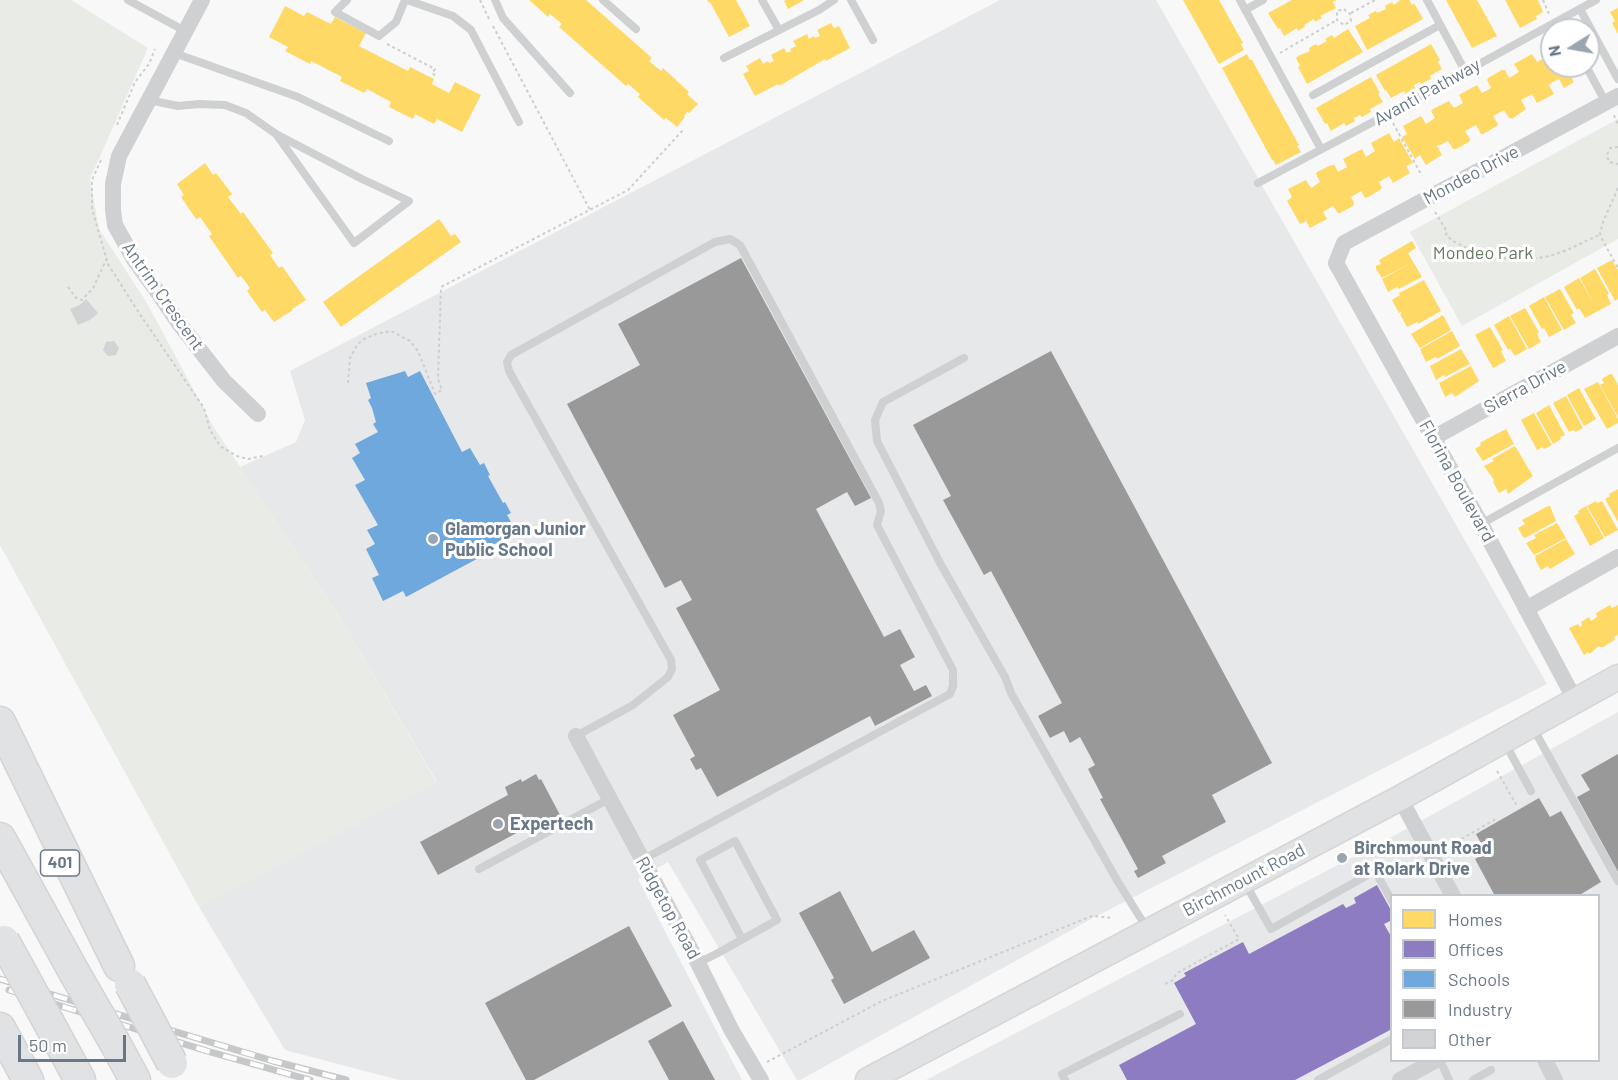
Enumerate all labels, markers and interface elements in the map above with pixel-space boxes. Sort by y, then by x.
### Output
north arrow [1540,18,1600,78]
text: N [1543,44,1564,58]
street label: Avanti Pathway [1370,54,1484,130]
street label: Mondeo Drive [1419,141,1523,209]
street label: Antrim Crescent [118,238,208,354]
park label: Mondeo Park [1433,242,1533,264]
street label: Sierra Drive [1480,356,1570,418]
street label: Florina Boulevard [1415,416,1499,546]
place label: Glamorgan Junior Public School [445,518,586,560]
marker: Glamorgan Junior Public School [426,532,440,546]
place label: Expertech [510,813,593,835]
marker: Expertech [491,817,505,831]
place label: Birchmount Road at Rolark Drive [1354,837,1492,880]
street label: Birchmount Road [1179,839,1309,921]
road number: 401 [40,850,80,876]
marker: Birchmount Road at Rolark Drive [1335,851,1349,865]
street label: Ridgetop Road [631,853,705,963]
legend [1390,894,1600,1062]
text: Homes [1448,908,1502,930]
text: Offices [1448,938,1504,960]
text: Schools [1448,968,1510,990]
text: Industry [1448,998,1512,1020]
scale bar [21,1023,129,1061]
text: Other [1448,1028,1491,1050]
text: 50 m [29,1034,67,1056]

